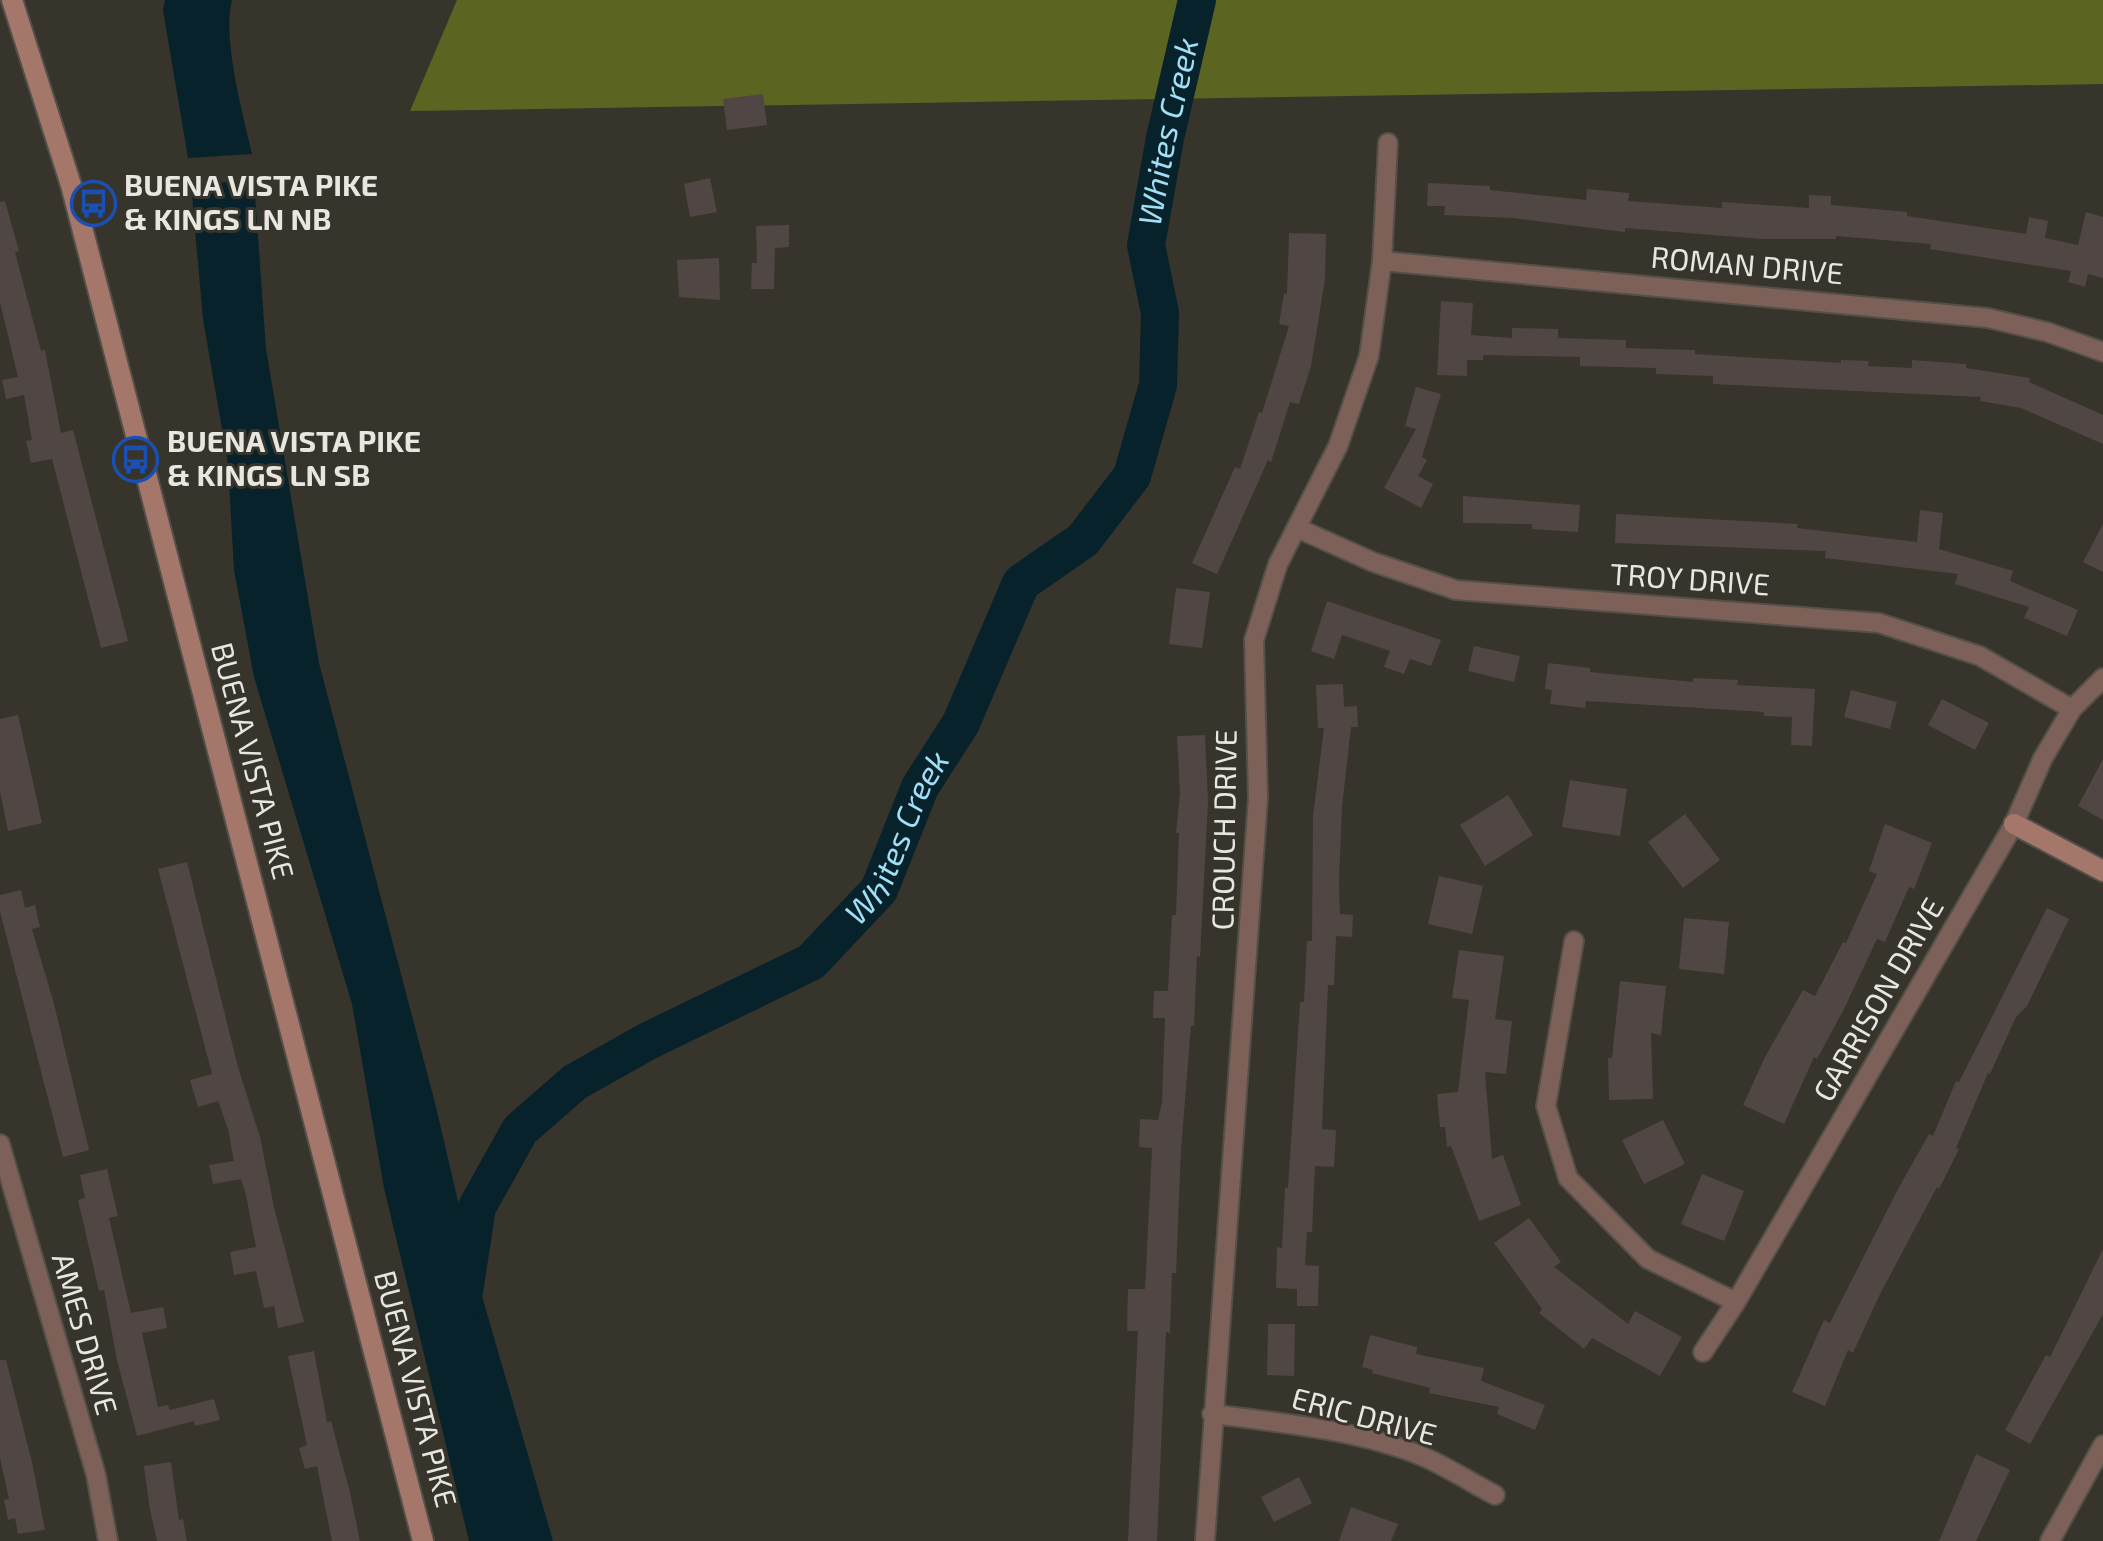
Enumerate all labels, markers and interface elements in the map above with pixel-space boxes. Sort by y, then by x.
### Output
water label: Whites Creek [1129,34,1205,228]
place label: BUENA VISTA PIKE & KINGS LN NB [124,166,378,236]
bus stop icon: BUENA VISTA PIKE & KINGS LN NB [69,179,117,227]
street label: ROMAN DRIVE [1650,238,1845,290]
place label: BUENA VISTA PIKE & KINGS LN SB [167,422,421,492]
bus stop icon: BUENA VISTA PIKE & KINGS LN SB [112,435,160,483]
street label: TROY DRIVE [1609,554,1771,602]
street label: BUENA VISTA PIKE [205,638,303,883]
street label: CROUCH DRIVE [1203,729,1243,931]
water label: Whites Creek [836,743,956,931]
street label: GARRISON DRIVE [1805,891,1950,1107]
street label: AMES DRIVE [46,1248,126,1419]
street label: BUENA VISTA PIKE [368,1266,466,1511]
street label: ERIC DRIVE [1288,1378,1441,1452]

